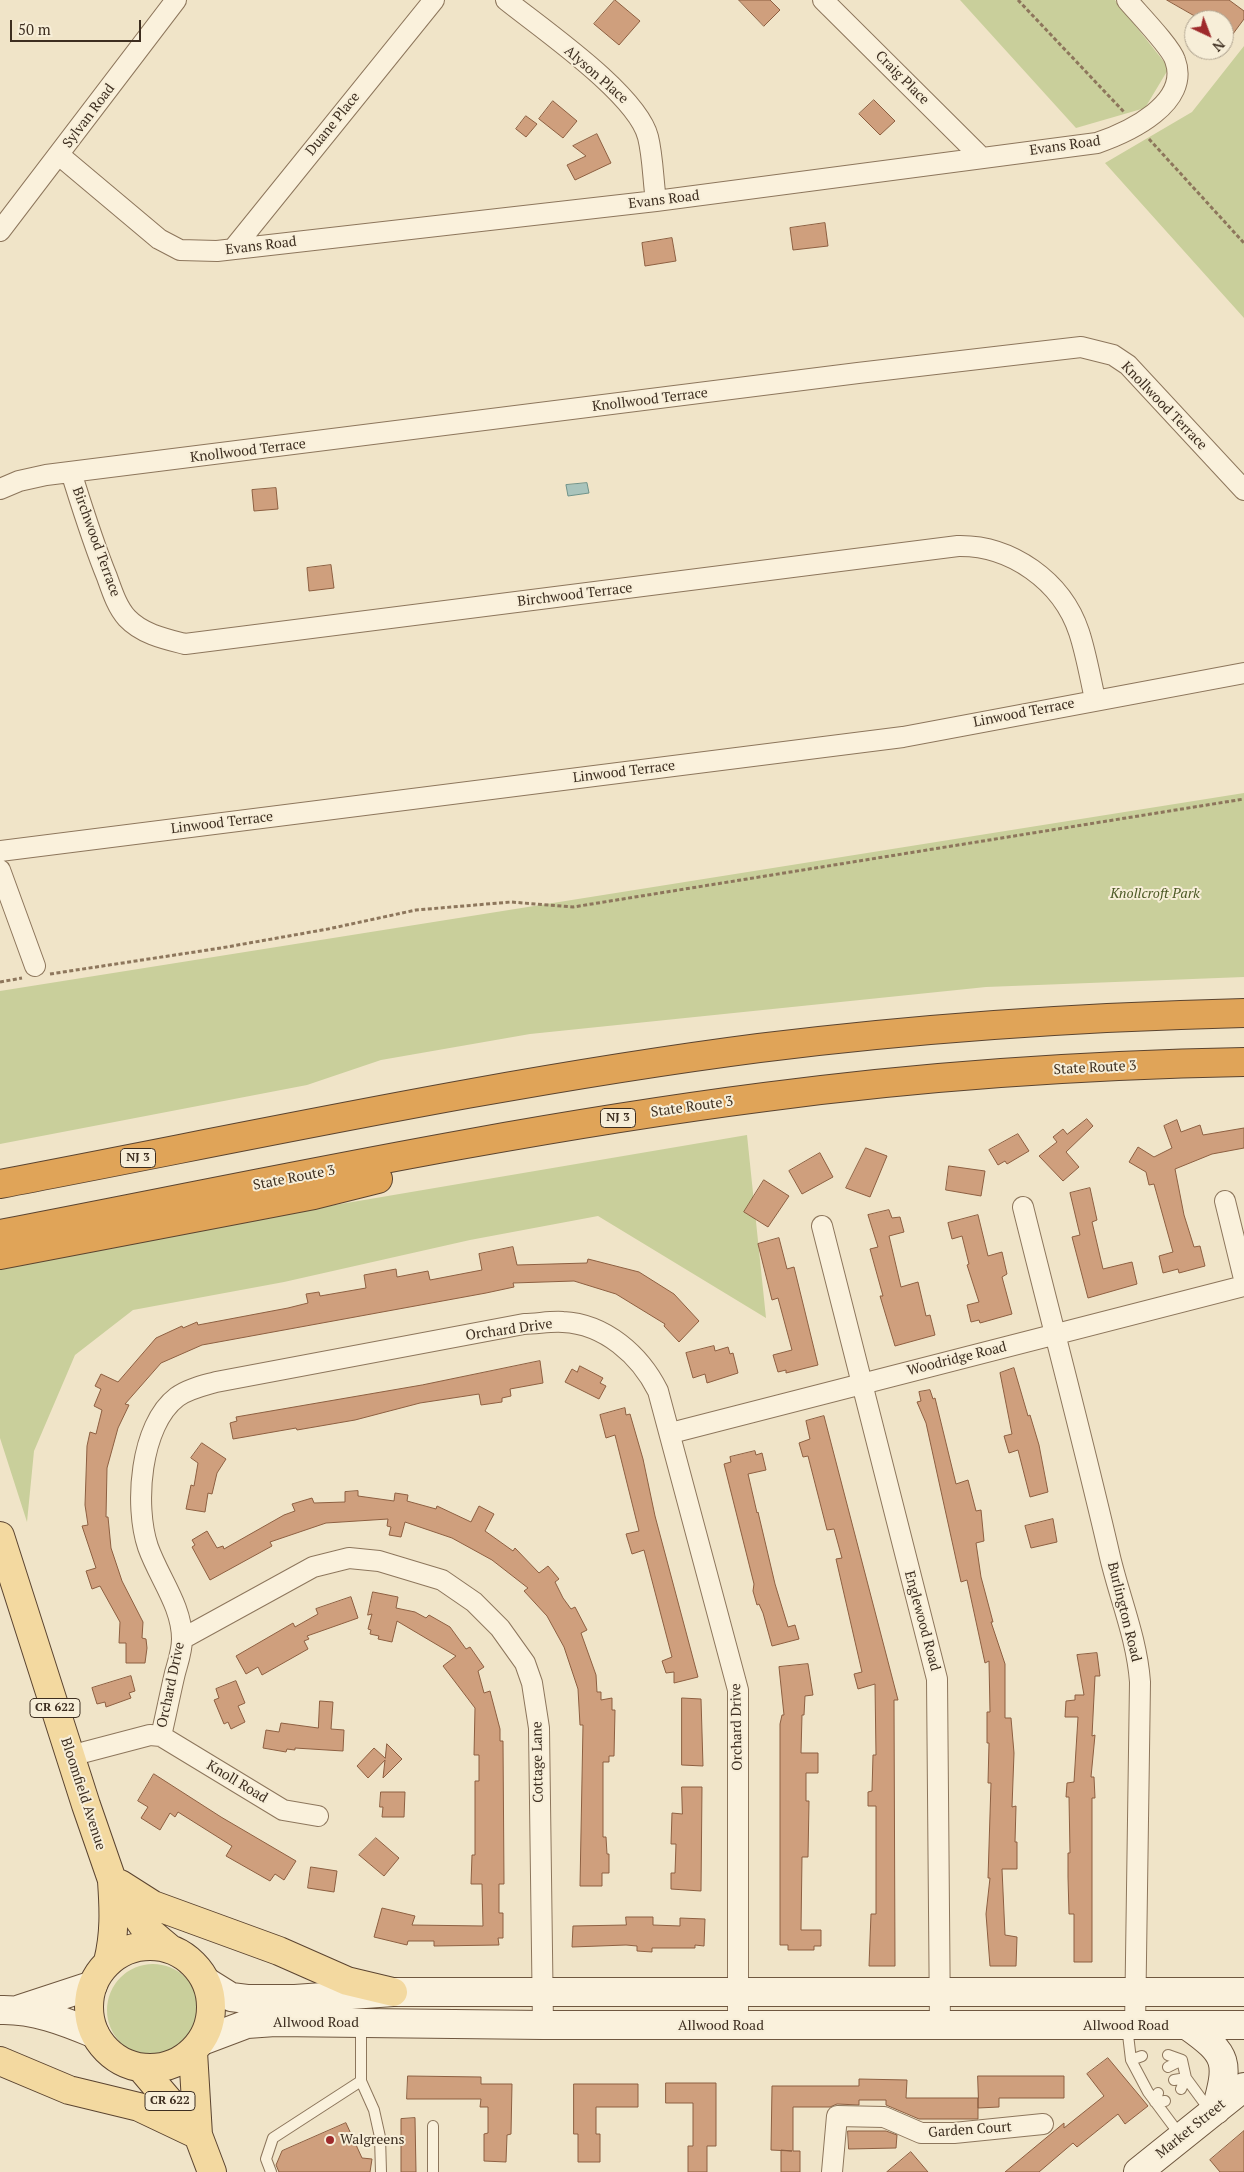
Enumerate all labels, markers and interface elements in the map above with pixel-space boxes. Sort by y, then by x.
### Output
scale bar [12,10,144,42]
north arrow [1184,10,1234,60]
text: 50 m [18,19,51,39]
text: N [1209,35,1229,56]
street label: Alyson Place [561,43,631,107]
street label: Craig Place [872,48,932,108]
street label: Sylvan Road [59,81,119,151]
street label: Duane Place [302,89,364,159]
street label: Evans Road [1029,133,1101,159]
street label: Evans Road [628,187,700,213]
street label: Evans Road [225,233,297,259]
street label: Knollwood Terrace [1118,358,1210,454]
street label: Knollwood Terrace [591,385,709,415]
street label: Knollwood Terrace [189,436,307,466]
street label: Birchwood Terrace [68,485,124,599]
street label: Birchwood Terrace [517,580,633,610]
street label: Linwood Terrace [972,695,1076,731]
street label: Linwood Terrace [572,757,676,787]
street label: Linwood Terrace [170,808,274,838]
park label: Knollcroft Park [1110,886,1200,902]
street label: State Route 3 [1053,1057,1137,1079]
street label: State Route 3 [650,1093,734,1121]
road number: NJ 3 [600,1108,636,1128]
road number: NJ 3 [120,1148,156,1168]
street label: State Route 3 [252,1162,336,1194]
street label: Orchard Drive [465,1316,553,1344]
street label: Woodridge Road [906,1339,1008,1379]
street label: Burlington Road [1104,1560,1144,1664]
street label: Englewood Road [901,1569,943,1673]
street label: Orchard Drive [154,1640,188,1730]
street label: Orchard Drive [728,1683,746,1771]
road number: CR 622 [30,1699,80,1718]
street label: Cottage Lane [529,1721,547,1803]
street label: Bloomfield Avenue [57,1736,109,1852]
street label: Knoll Road [203,1757,271,1807]
street label: Allwood Road [273,2015,359,2031]
street label: Allwood Road [678,2018,764,2034]
street label: Allwood Road [1083,2018,1169,2034]
road number: CR 622 [145,2092,195,2110]
street label: Market Street [1153,2096,1229,2162]
street label: Garden Court [928,2119,1012,2141]
place label: Walgreens [340,2132,405,2148]
marker: Walgreens [324,2134,336,2146]

